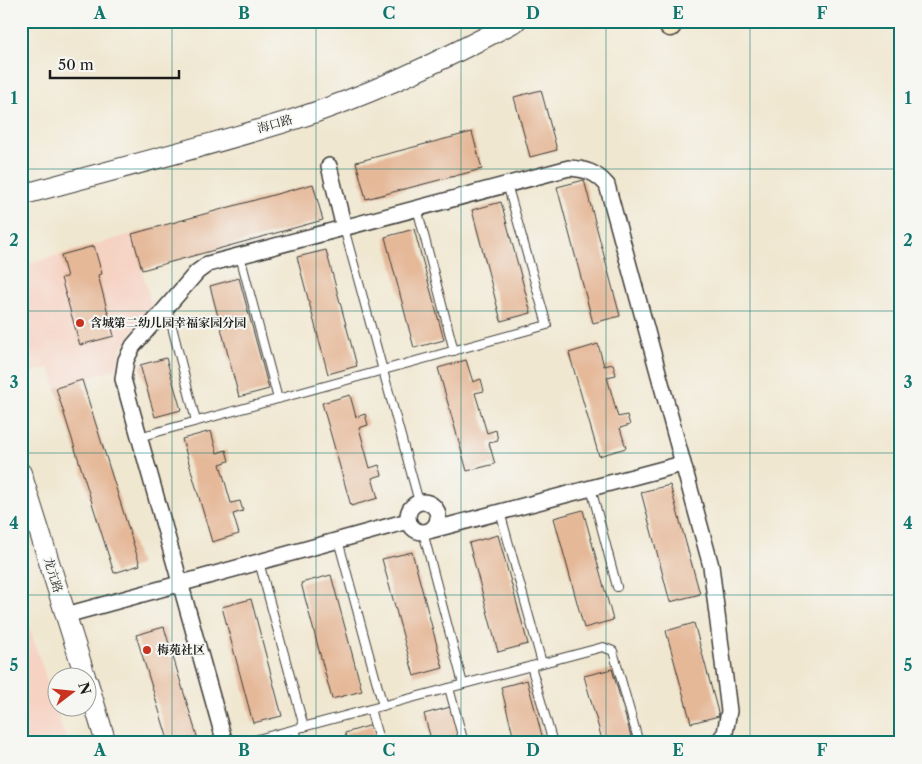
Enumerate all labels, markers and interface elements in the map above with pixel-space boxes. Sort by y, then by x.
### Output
text: A [93,3,107,23]
text: B [238,3,250,23]
text: C [383,3,395,23]
text: D [526,3,540,23]
text: E [672,3,684,23]
text: F [817,3,828,23]
scale bar [50,48,179,80]
text: 50 m [58,55,94,74]
text: 1 [10,88,18,108]
text: 1 [904,88,912,108]
street label: 海口路 [255,111,294,136]
text: 2 [9,230,19,250]
text: 2 [903,230,913,250]
place label: 含城第二幼儿园幸福家园分园 [90,315,246,330]
marker: 含城第二幼儿园幸福家园分园 [74,317,86,329]
text: 3 [9,372,19,392]
text: 3 [903,372,913,392]
text: 4 [9,513,19,533]
text: 4 [903,513,913,533]
street label: 龙亢路 [41,555,66,594]
place label: 梅苑社区 [157,642,205,657]
marker: 梅苑社区 [141,644,153,656]
text: 5 [10,655,19,675]
text: 5 [904,655,913,675]
north arrow [48,666,98,716]
text: N [74,680,95,697]
text: A [93,740,107,760]
text: B [238,740,250,760]
text: C [383,740,395,760]
text: D [526,740,540,760]
text: E [672,740,684,760]
text: F [817,740,828,760]

